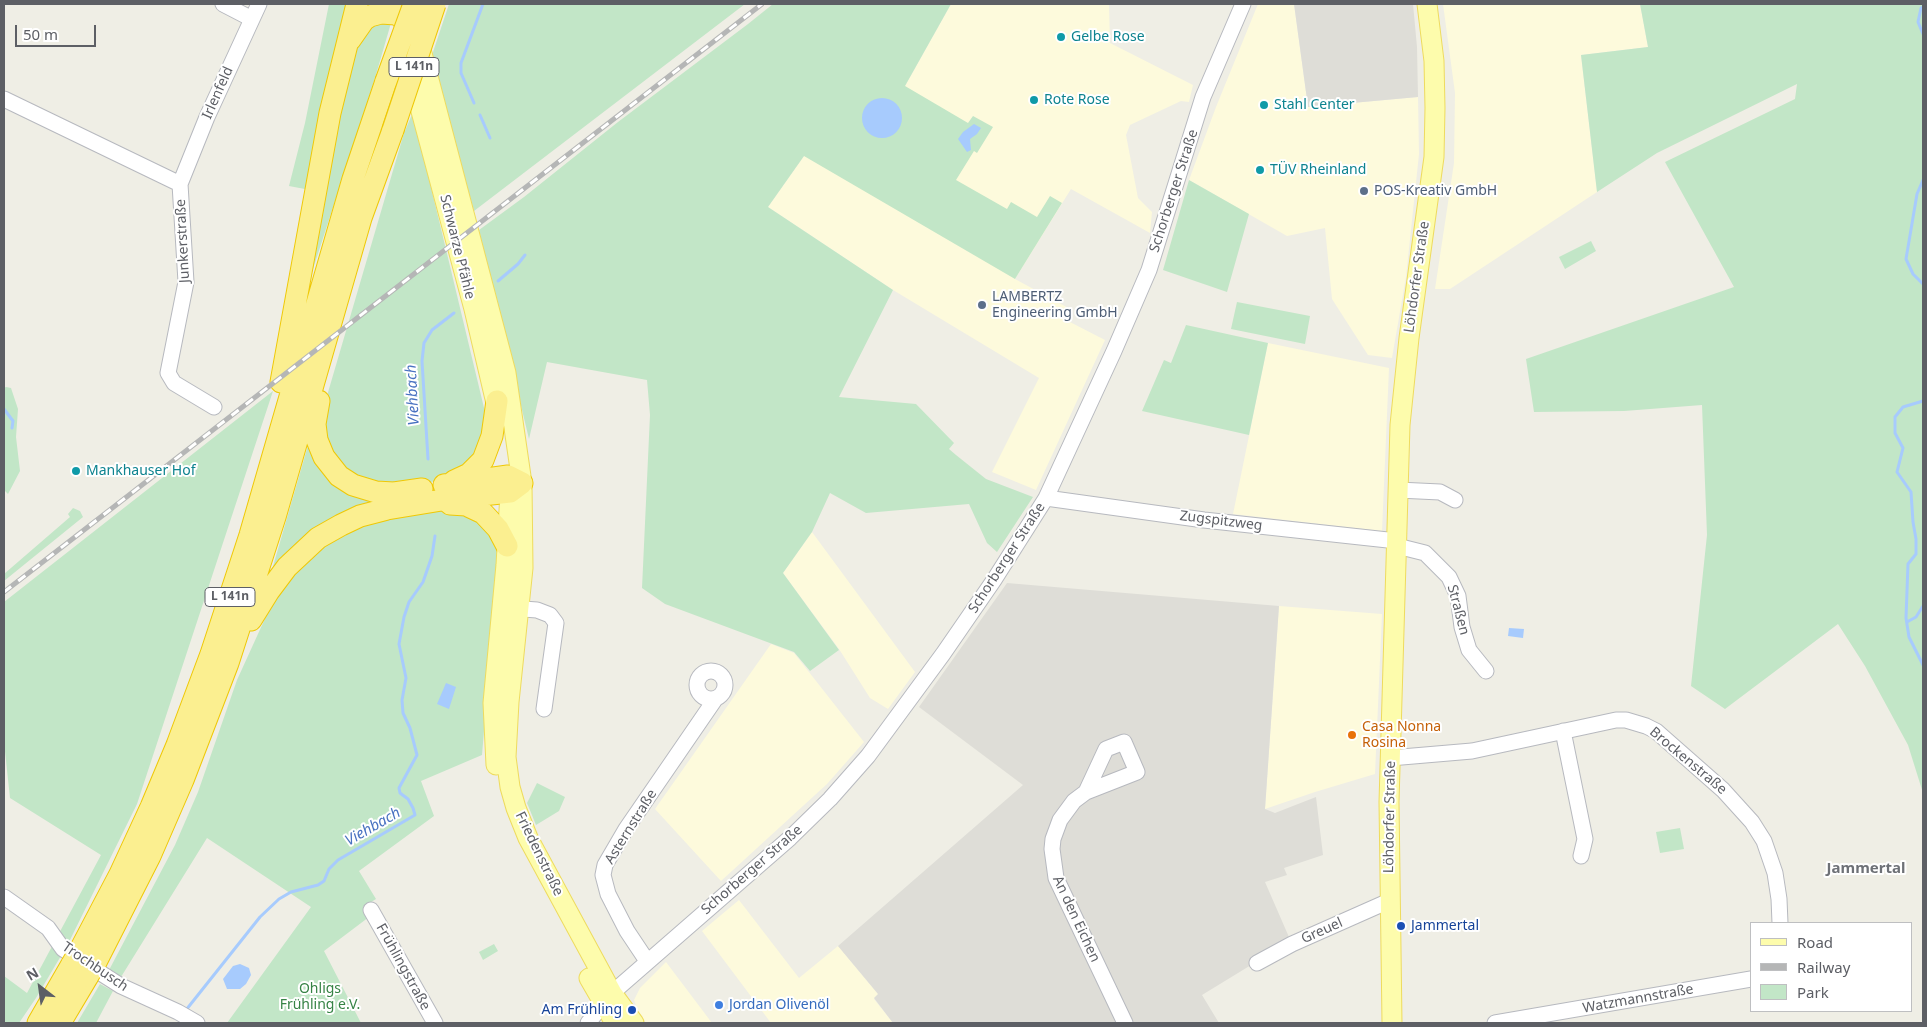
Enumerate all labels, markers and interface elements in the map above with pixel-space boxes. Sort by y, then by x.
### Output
scale bar [18,15,99,47]
text: 50 m [23,24,58,44]
place label: Gelbe Rose [1071,29,1145,45]
marker: Gelbe Rose [1055,31,1067,43]
road number: L 141n [389,58,439,76]
street label: Irlenfeld [199,64,237,122]
place label: Rote Rose [1044,92,1110,108]
marker: Rote Rose [1028,94,1040,106]
place label: Stahl Center [1274,97,1355,113]
marker: Stahl Center [1258,99,1270,111]
street label: Schorberger Straße [1146,127,1202,255]
place label: TÜV Rheinland [1270,162,1366,178]
marker: TÜV Rheinland [1254,164,1266,176]
place label: POS-Kreativ GmbH [1374,183,1497,199]
marker: POS-Kreativ GmbH [1358,185,1370,197]
street label: Schwarze Pfähle [436,193,478,301]
street label: Junkerstraße [172,199,194,283]
street label: Löhdorfer Straße [1401,220,1433,334]
place label: LAMBERTZ Engineering GmbH [992,289,1118,322]
marker: LAMBERTZ Engineering GmbH [976,299,988,311]
water label: Viehbach [402,364,424,426]
place label: Mankhauser Hof [86,463,196,479]
marker: Mankhauser Hof [70,465,82,477]
street label: Schorberger Straße [965,500,1049,616]
street label: Zugspitzweg [1179,508,1263,534]
street label: Straßen [1443,583,1473,637]
road number: L 141n [205,588,255,606]
place label: Casa Nonna Rosina [1362,719,1441,752]
street label: Brockenstraße [1646,724,1730,798]
marker: Casa Nonna Rosina [1346,729,1358,741]
street label: Löhdorfer Straße [1381,761,1399,873]
street label: Asternstraße [601,787,661,867]
water label: Viehbach [342,804,404,850]
street label: Friedenstraße [511,809,567,899]
street label: Schorberger Straße [698,822,806,918]
district label: Jammertal [1827,860,1905,878]
street label: An den Eichen [1049,873,1103,965]
street label: Greuel [1299,914,1345,948]
place label: Jammertal [1411,918,1479,934]
marker: Jammertal [1395,920,1407,932]
street label: Frühlingstraße [372,921,434,1013]
legend [1750,922,1912,1012]
text: Road [1797,932,1833,952]
street label: Trochbusch [59,939,131,995]
text: Railway [1797,957,1850,977]
north arrow [15,962,65,1012]
text: N [23,963,42,985]
park label: Ohligs Frühling e.V. [280,981,360,1014]
street label: Watzmannstraße [1581,981,1695,1017]
text: Park [1797,982,1829,1002]
place label: Jordan Olivenöl [729,997,829,1013]
marker: Jordan Olivenöl [713,999,725,1011]
place label: Am Frühling [541,1002,622,1018]
marker: Am Frühling [626,1004,638,1016]

